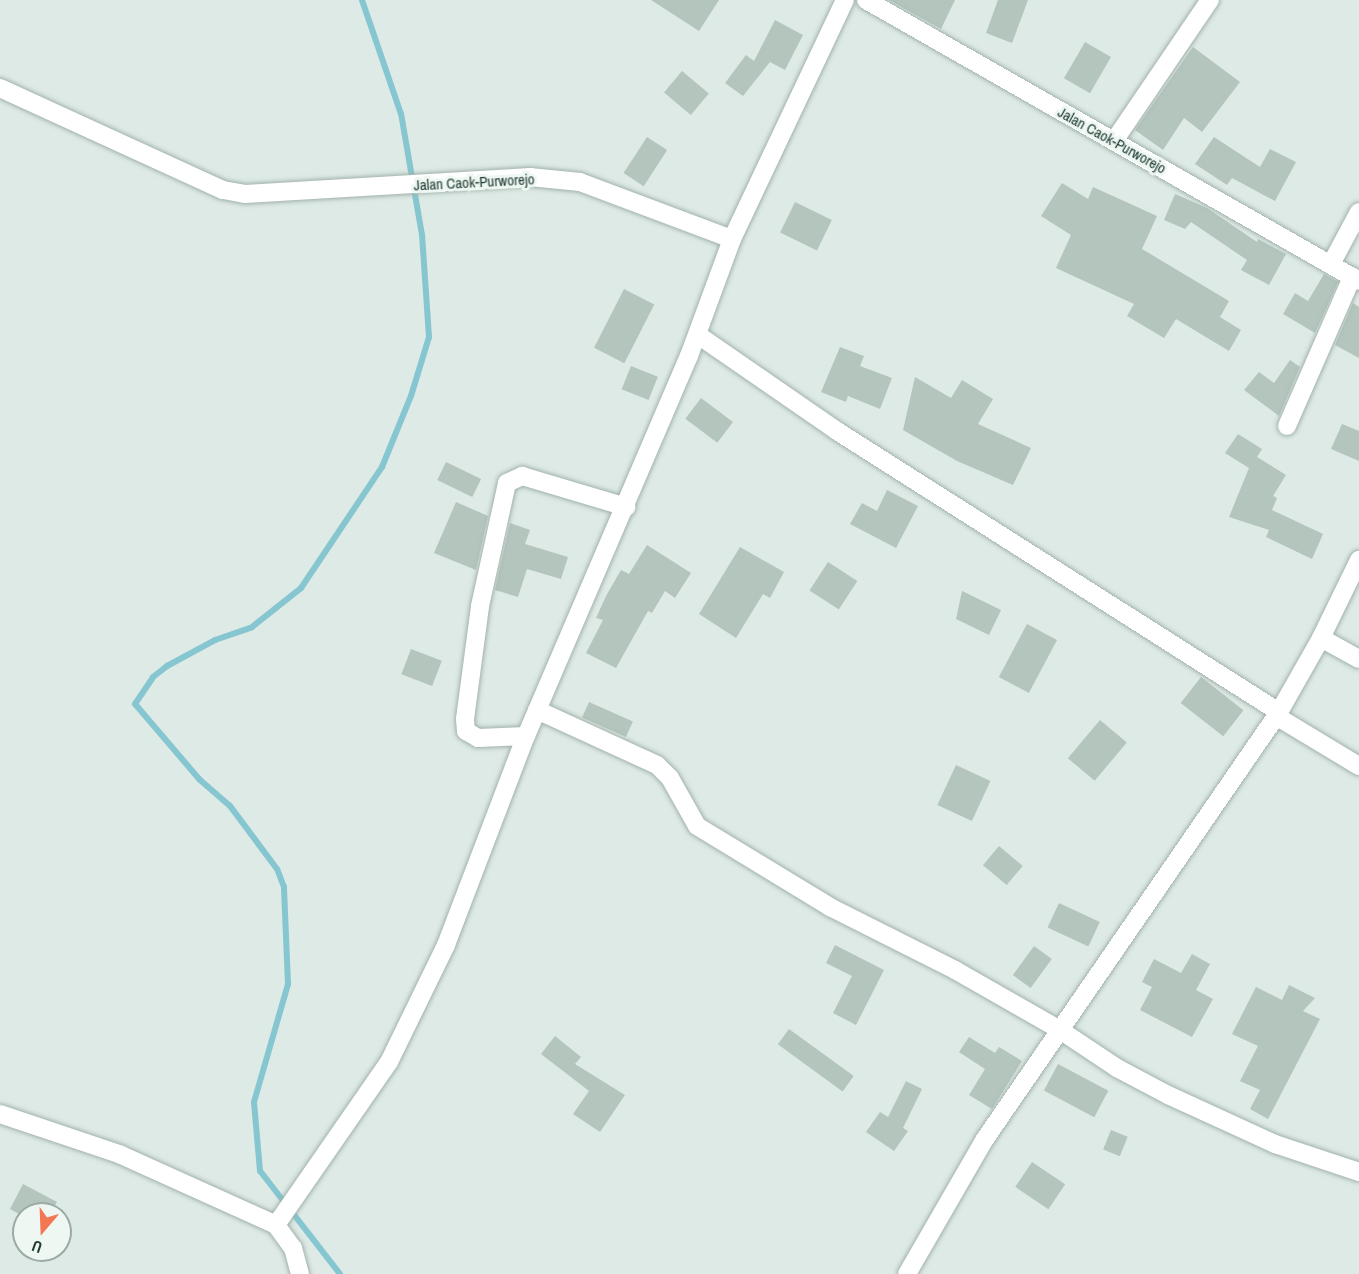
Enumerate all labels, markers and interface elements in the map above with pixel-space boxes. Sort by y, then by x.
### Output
street label: Jalan Caok-Purworejo [1055,103,1169,177]
street label: Jalan Caok-Purworejo [413,170,535,194]
north arrow [12,1202,72,1262]
text: U [29,1235,45,1259]

